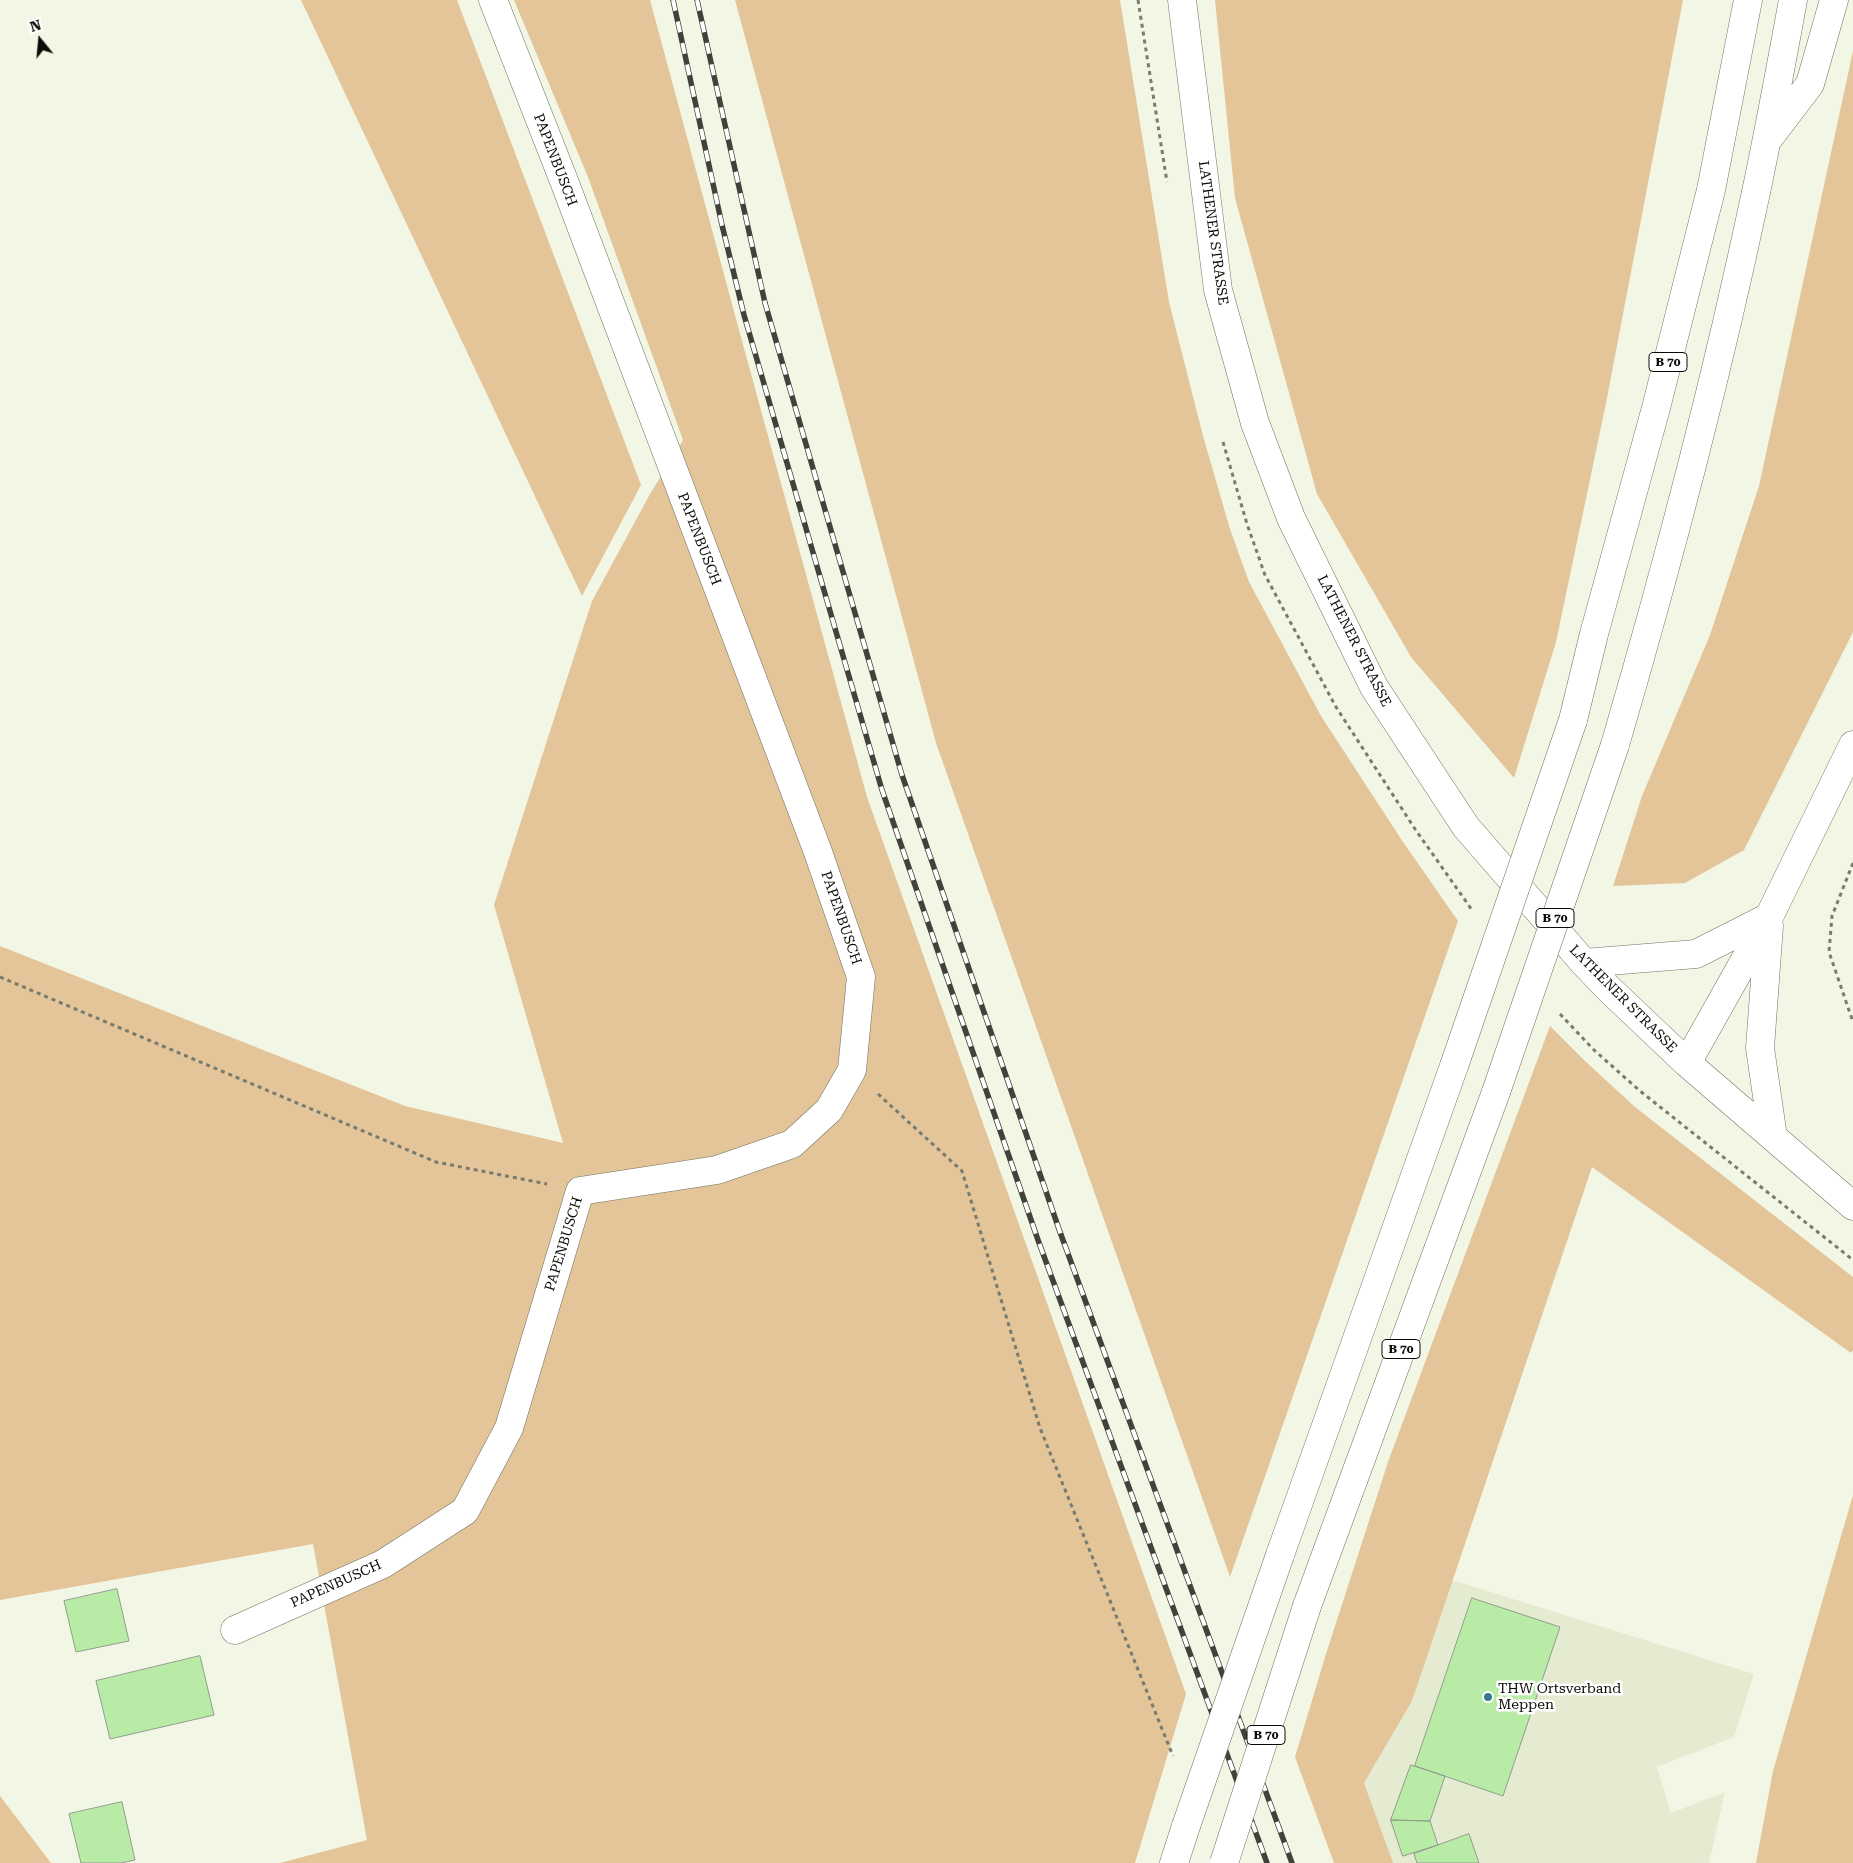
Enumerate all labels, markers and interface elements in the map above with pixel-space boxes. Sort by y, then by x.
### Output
north arrow [15,15,65,65]
text: N [28,16,43,35]
street label: PAPENBUSCH [530,111,580,209]
street label: LATHENER STRASSE [1195,160,1231,306]
road number: B 70 [1649,352,1687,372]
street label: PAPENBUSCH [674,490,724,588]
street label: LATHENER STRASSE [1313,572,1395,710]
street label: PAPENBUSCH [817,869,865,967]
road number: B 70 [1536,908,1574,928]
street label: LATHENER STRASSE [1566,942,1680,1056]
street label: PAPENBUSCH [542,1195,586,1293]
road number: B 70 [1382,1340,1420,1358]
street label: PAPENBUSCH [288,1556,384,1612]
place label: THW Ortsverband Meppen [1498,1681,1621,1714]
marker: THW Ortsverband Meppen [1482,1691,1494,1703]
road number: B 70 [1247,1726,1285,1744]

